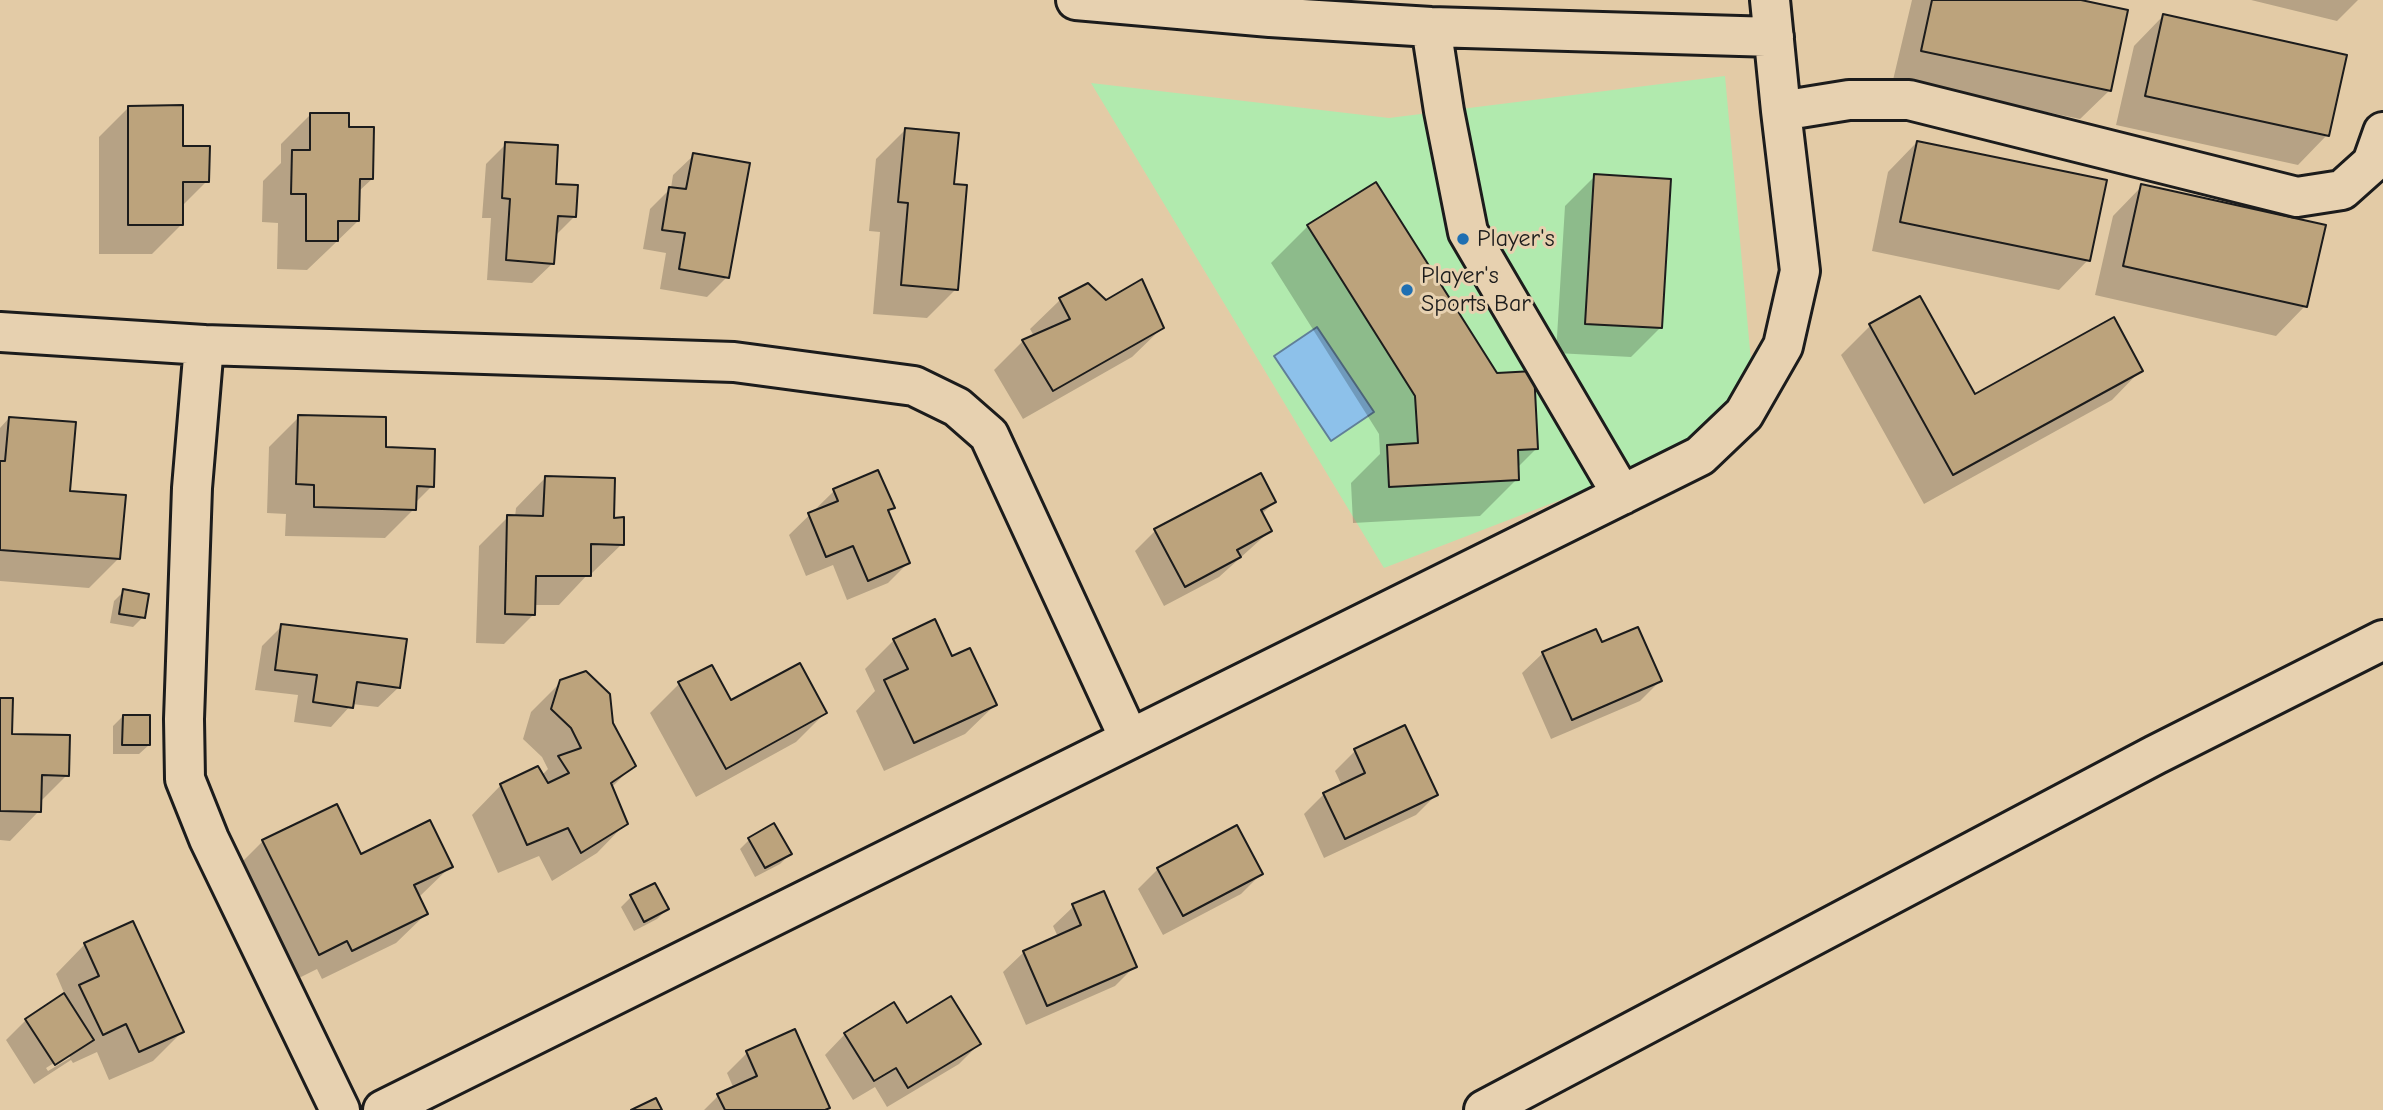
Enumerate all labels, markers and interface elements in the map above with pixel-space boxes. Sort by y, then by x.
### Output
place label: Player's [1477,225,1555,253]
marker: Player's [1455,231,1471,247]
place label: Player's Sports Bar [1421,262,1531,318]
marker: Player's Sports Bar [1399,282,1415,298]

